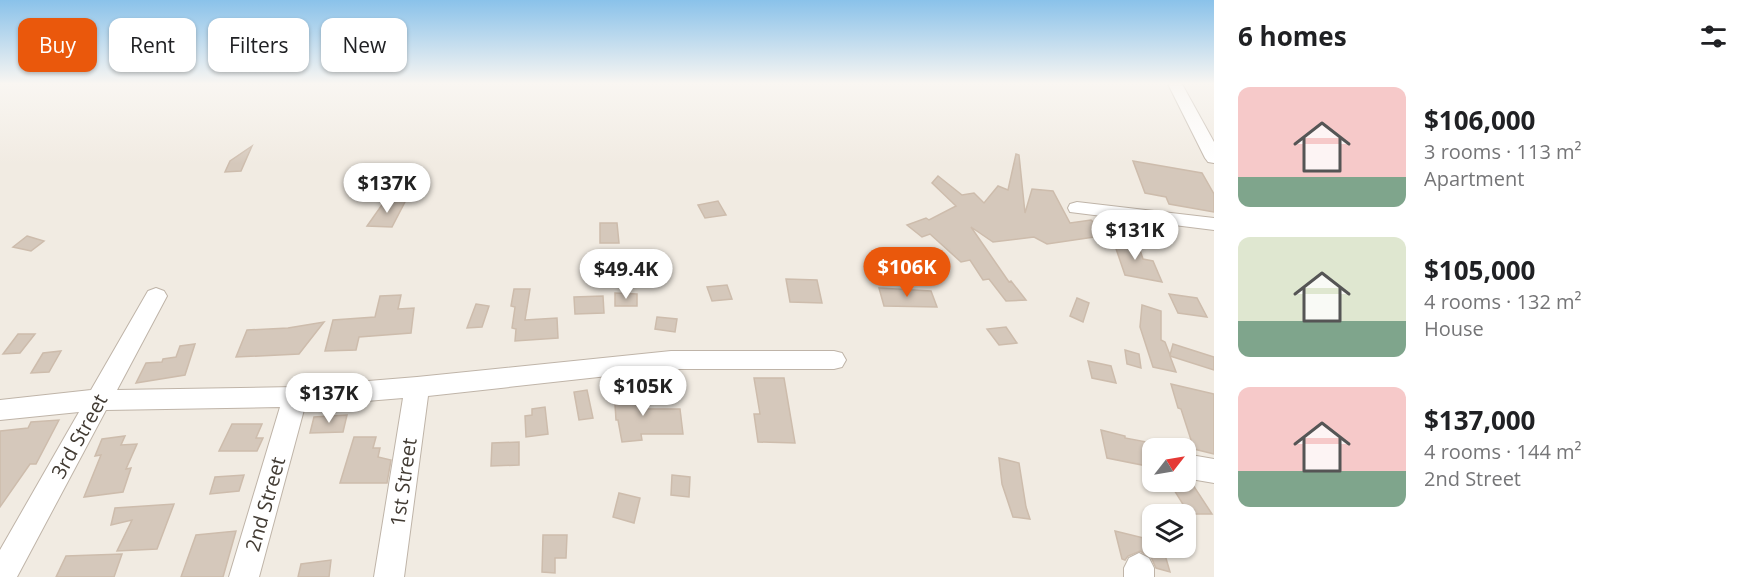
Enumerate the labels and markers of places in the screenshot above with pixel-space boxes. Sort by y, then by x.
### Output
pin: $137K [345,163,429,214]
pin: $131K [1093,210,1177,261]
pin: $106K [865,247,949,298]
pin: $49.4K [577,249,675,300]
pin: $105K [601,366,685,417]
pin: $137K [287,373,371,424]

